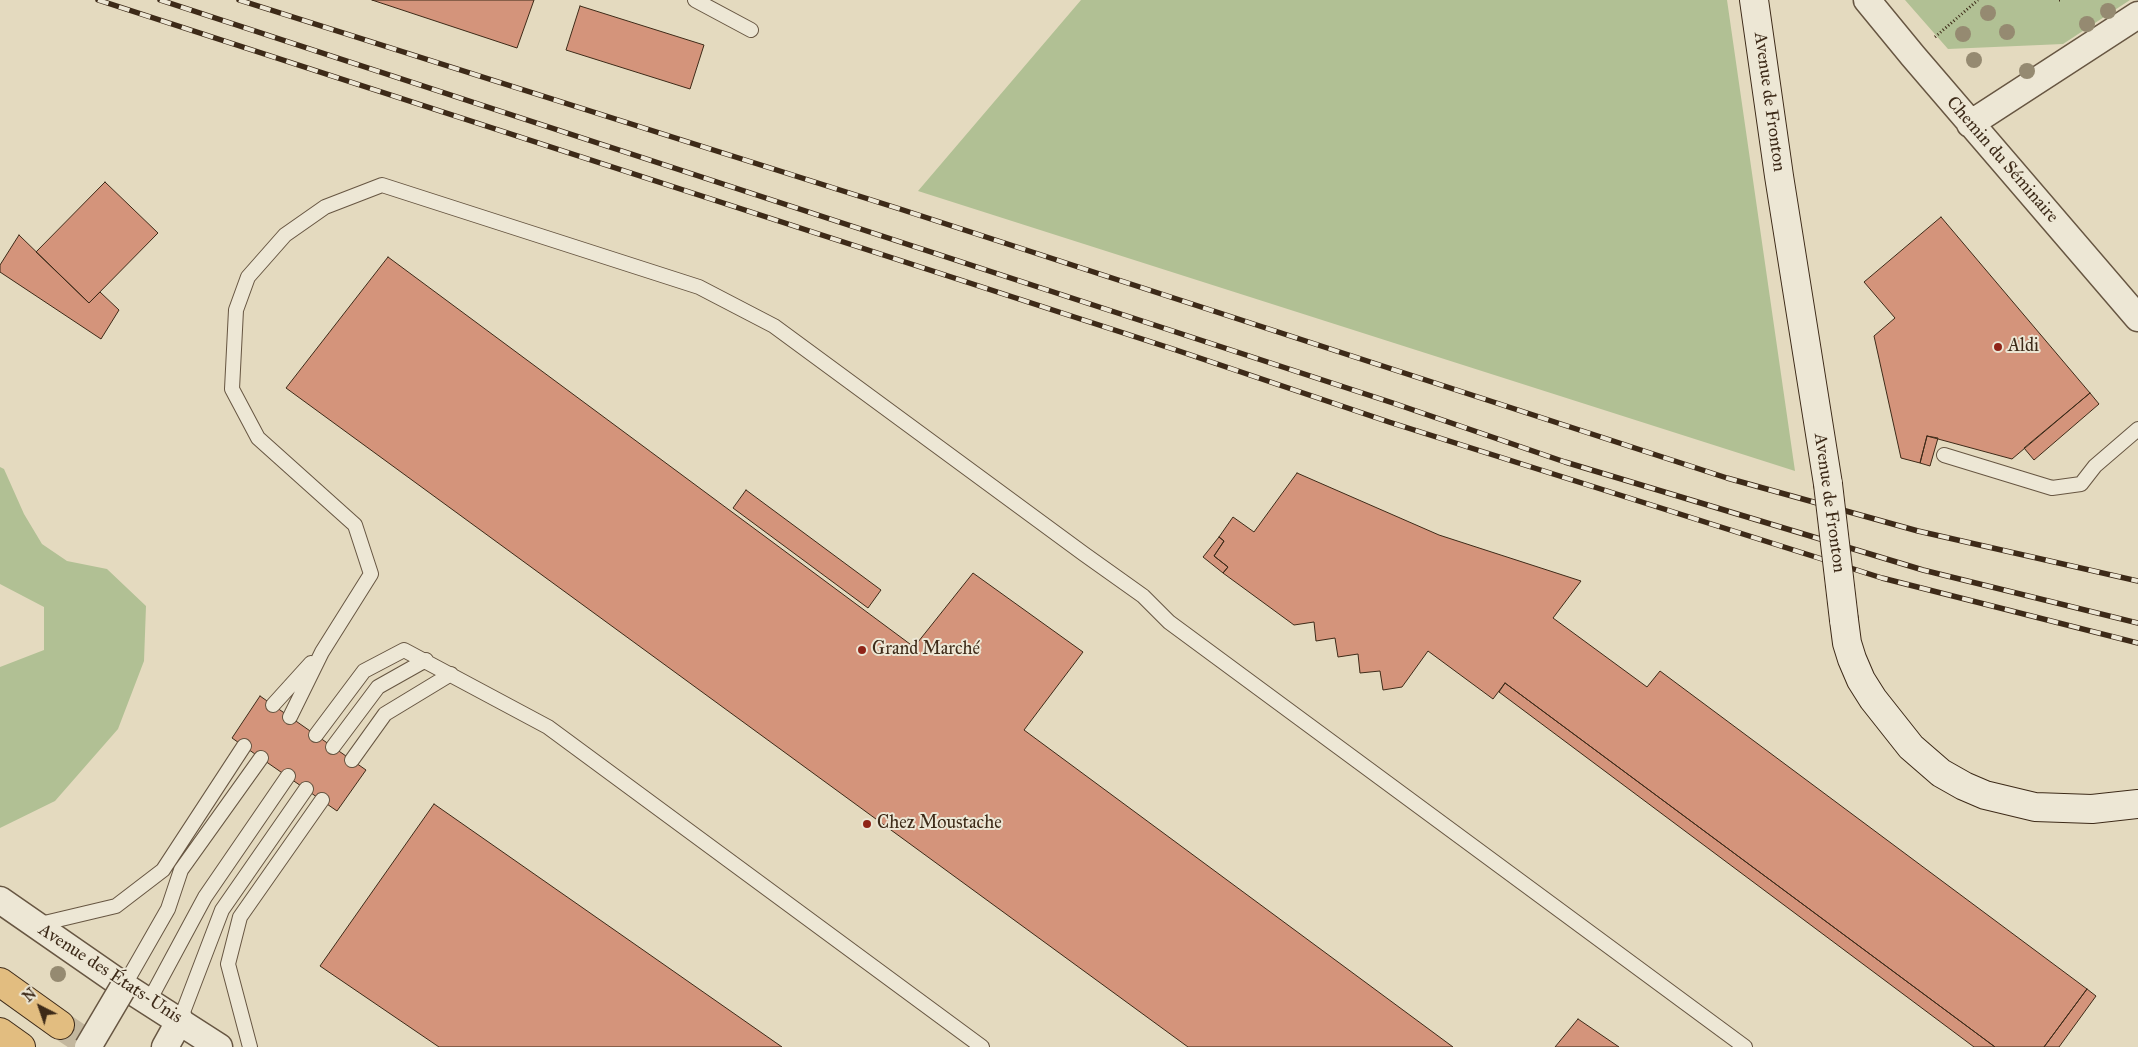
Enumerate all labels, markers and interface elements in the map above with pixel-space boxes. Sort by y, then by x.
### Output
street label: Avenue de Fronton [1749,31,1789,173]
street label: Chemin du Séminaire [1941,92,2063,228]
place label: Aldi [2008,336,2039,358]
marker: Aldi [1992,341,2004,353]
street label: Avenue de Fronton [1809,432,1849,574]
place label: Grand Marché [872,639,980,661]
marker: Grand Marché [856,644,868,656]
place label: Chez Moustache [877,813,1002,835]
marker: Chez Moustache [861,818,873,830]
street label: Avenue des États-Unis [34,919,186,1029]
north arrow [15,982,65,1032]
text: N [20,985,40,1006]

